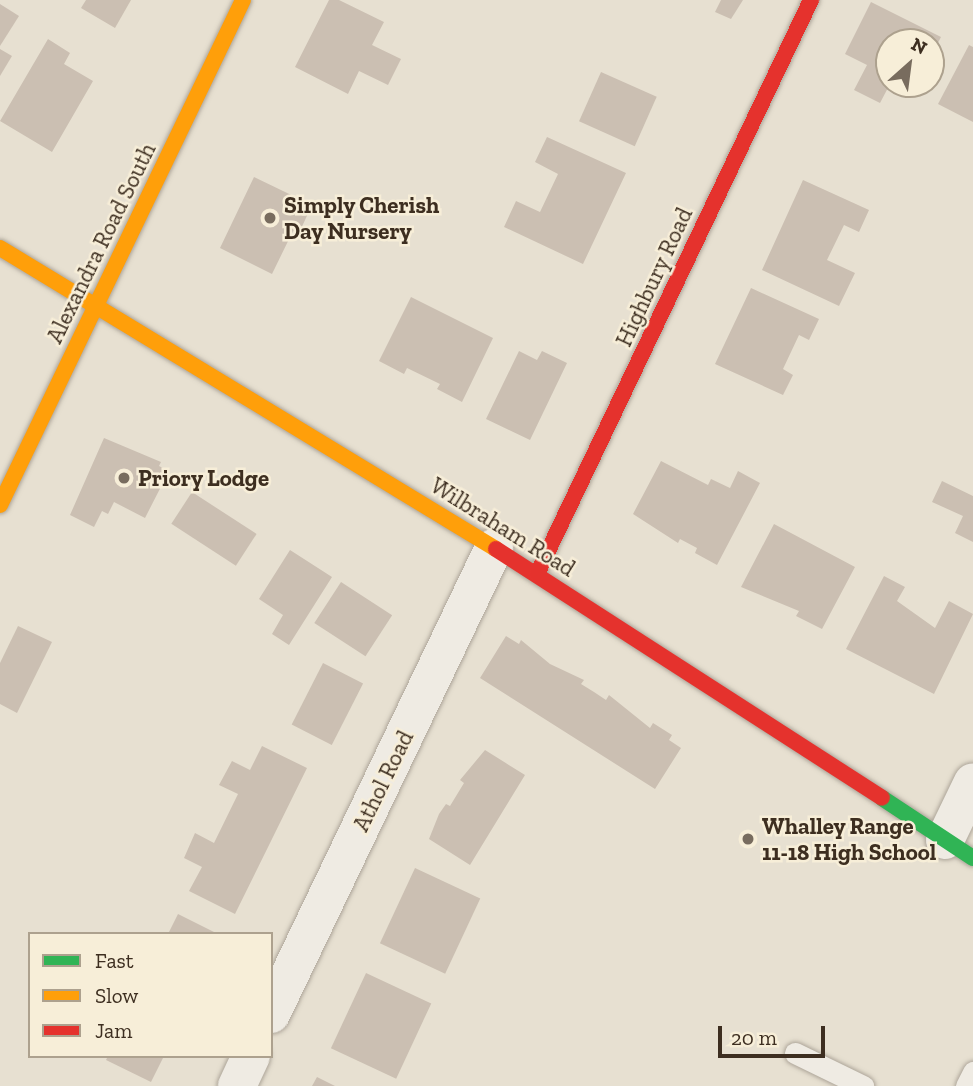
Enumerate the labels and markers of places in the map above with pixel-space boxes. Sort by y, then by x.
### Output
place label: Simply Cherish Day Nursery [284,191,440,245]
marker: Simply Cherish Day Nursery [262,210,278,226]
place label: Priory Lodge [138,464,270,492]
marker: Priory Lodge [116,470,132,486]
place label: Whalley Range 11-18 High School [762,812,936,866]
marker: Whalley Range 11-18 High School [740,831,756,847]

